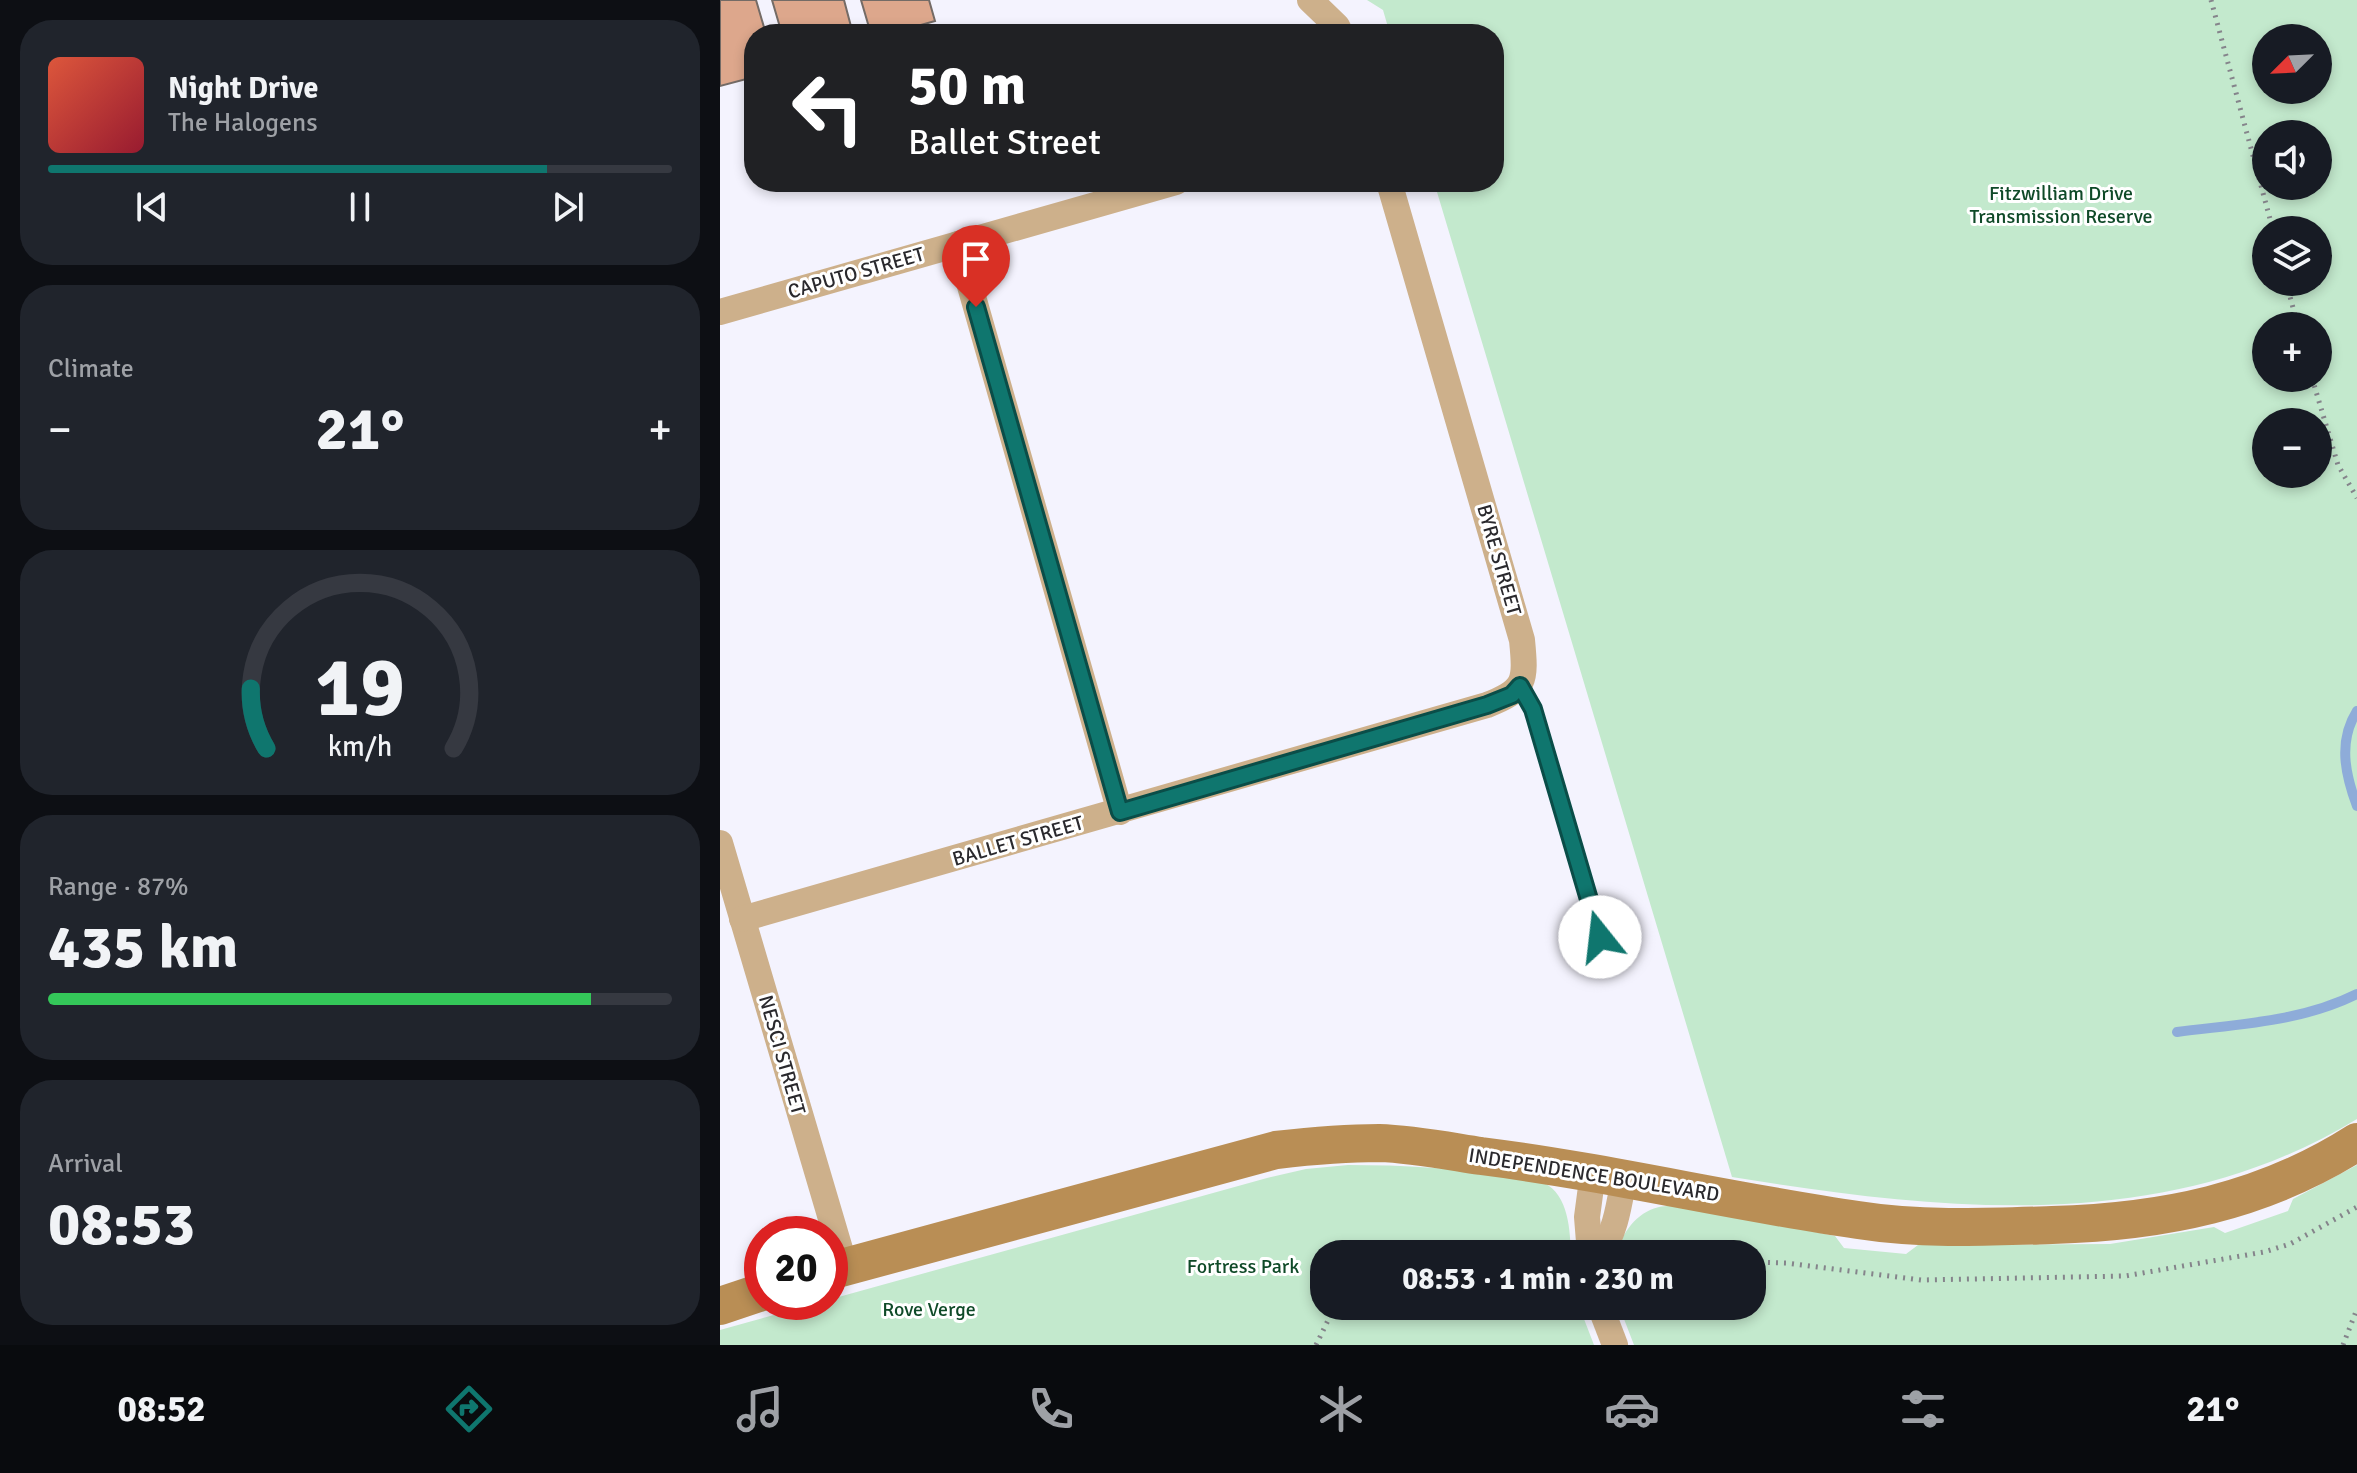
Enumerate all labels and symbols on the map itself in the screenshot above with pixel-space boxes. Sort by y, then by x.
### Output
north arrow [2252,24,2332,104]
park label: Fitzwilliam Drive Transmission Reserve [1969,181,2153,229]
pin [942,225,1010,307]
street label: CAPUTO STREET [785,242,927,304]
street label: BYRE STREET [1471,502,1527,619]
street label: BALLET STREET [950,810,1087,872]
position arrow [1558,895,1642,979]
street label: NESCI STREET [753,992,811,1118]
street label: INDEPENDENCE BOULEVARD [1467,1143,1721,1207]
speed limit sign: 20 [744,1216,848,1320]
park label: Fortress Park [1187,1254,1299,1279]
park label: Rove Verge [882,1297,976,1322]

